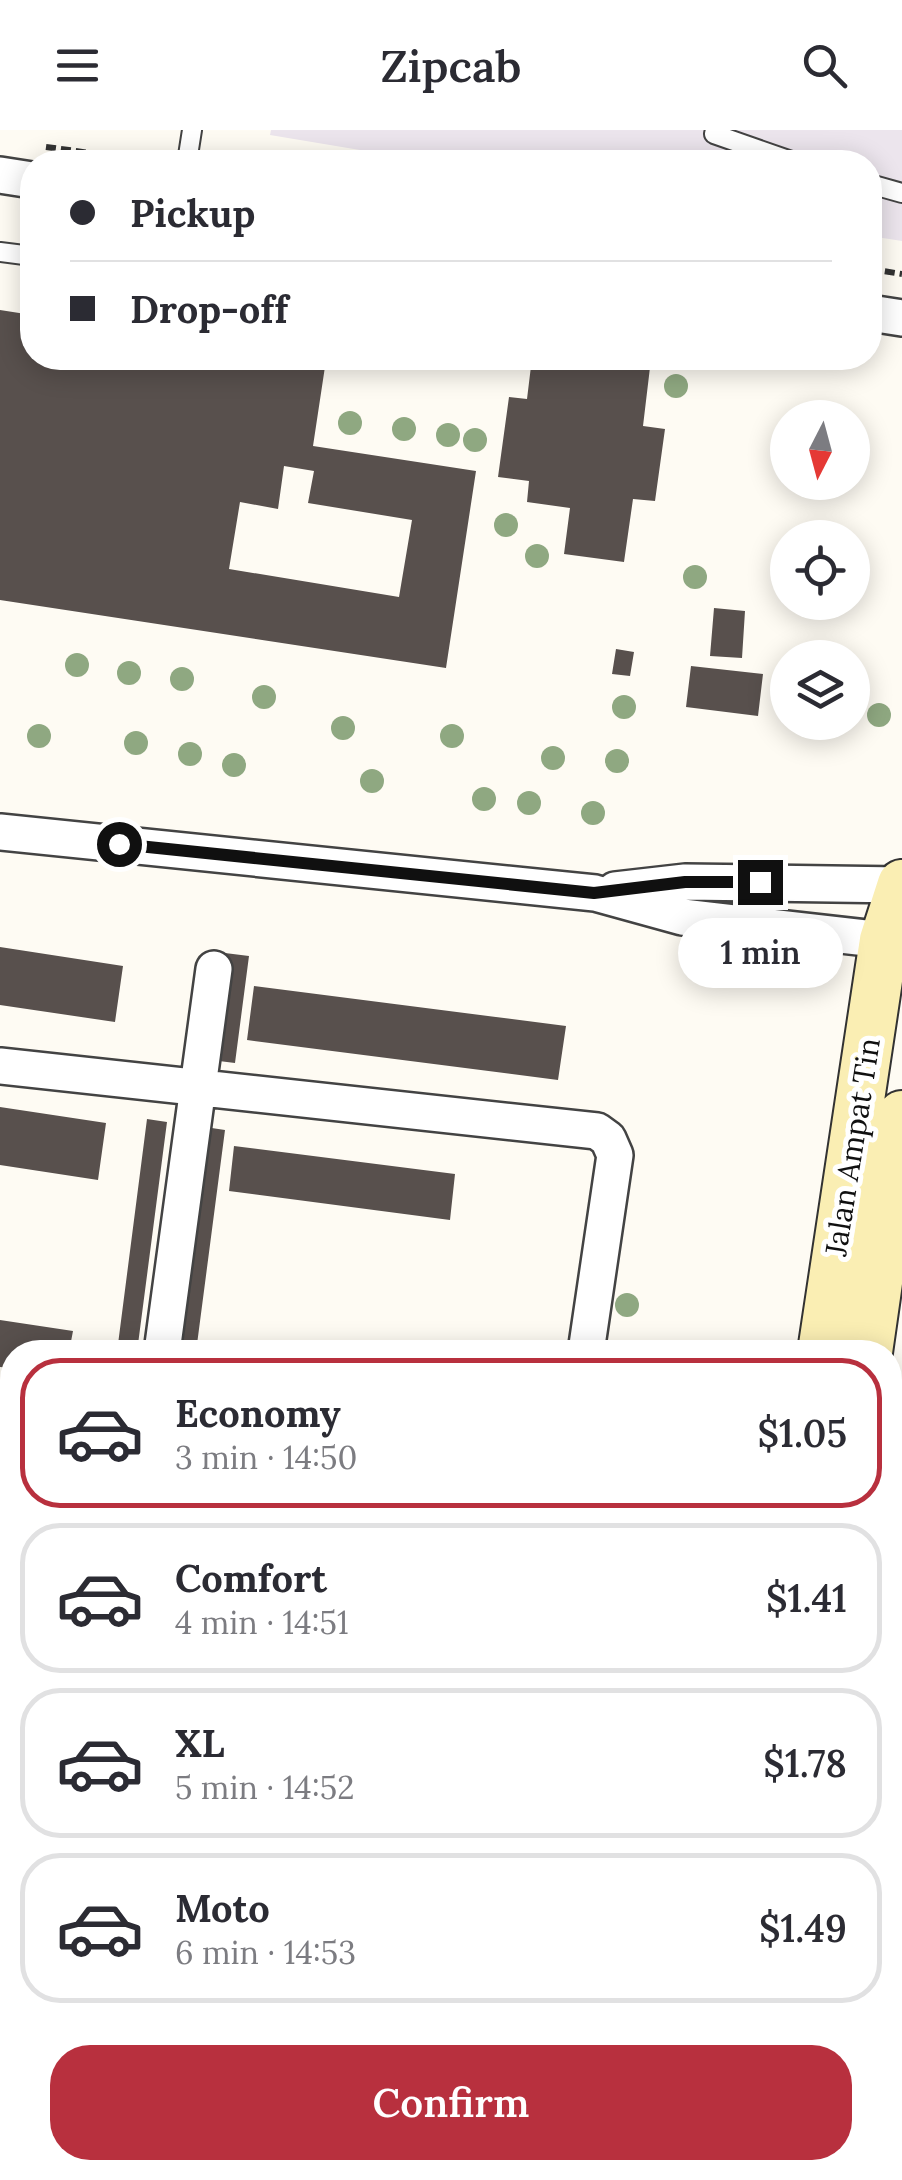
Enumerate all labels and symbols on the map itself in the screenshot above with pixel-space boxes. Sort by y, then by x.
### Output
north arrow [770,400,870,500]
route start [97,822,142,867]
route end [738,860,783,905]
callout: 1 min [678,917,842,987]
street label: Jalan Ampat Tin [816,1035,888,1259]

